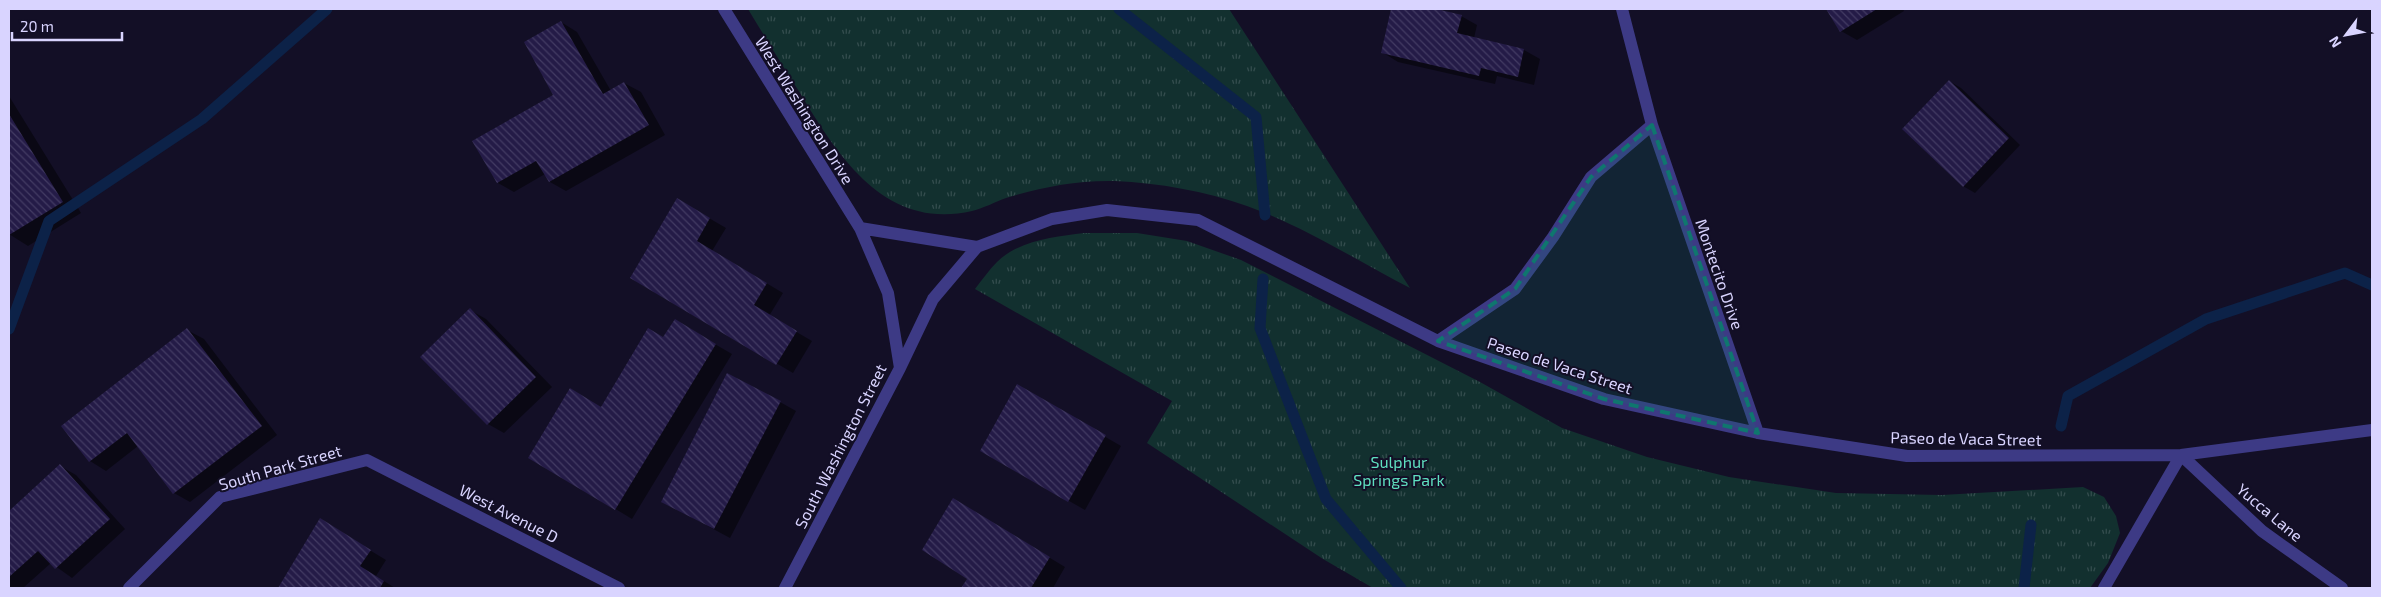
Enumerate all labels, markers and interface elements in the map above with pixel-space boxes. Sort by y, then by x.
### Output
scale bar [12,10,122,42]
north arrow [2321,10,2371,60]
text: 20 m [20,17,54,35]
street label: West Washington Drive [752,33,858,187]
text: N [2325,33,2344,51]
street label: Montecito Drive [1692,216,1748,332]
street label: Paseo de Vaca Street [1485,333,1635,397]
street label: South Washington Street [790,361,890,531]
street label: Paseo de Vaca Street [1890,427,2042,449]
street label: South Park Street [216,440,344,494]
park label: Sulphur Springs Park [1353,452,1445,489]
street label: Yucca Lane [2233,479,2307,545]
street label: West Avenue D [456,480,562,546]

